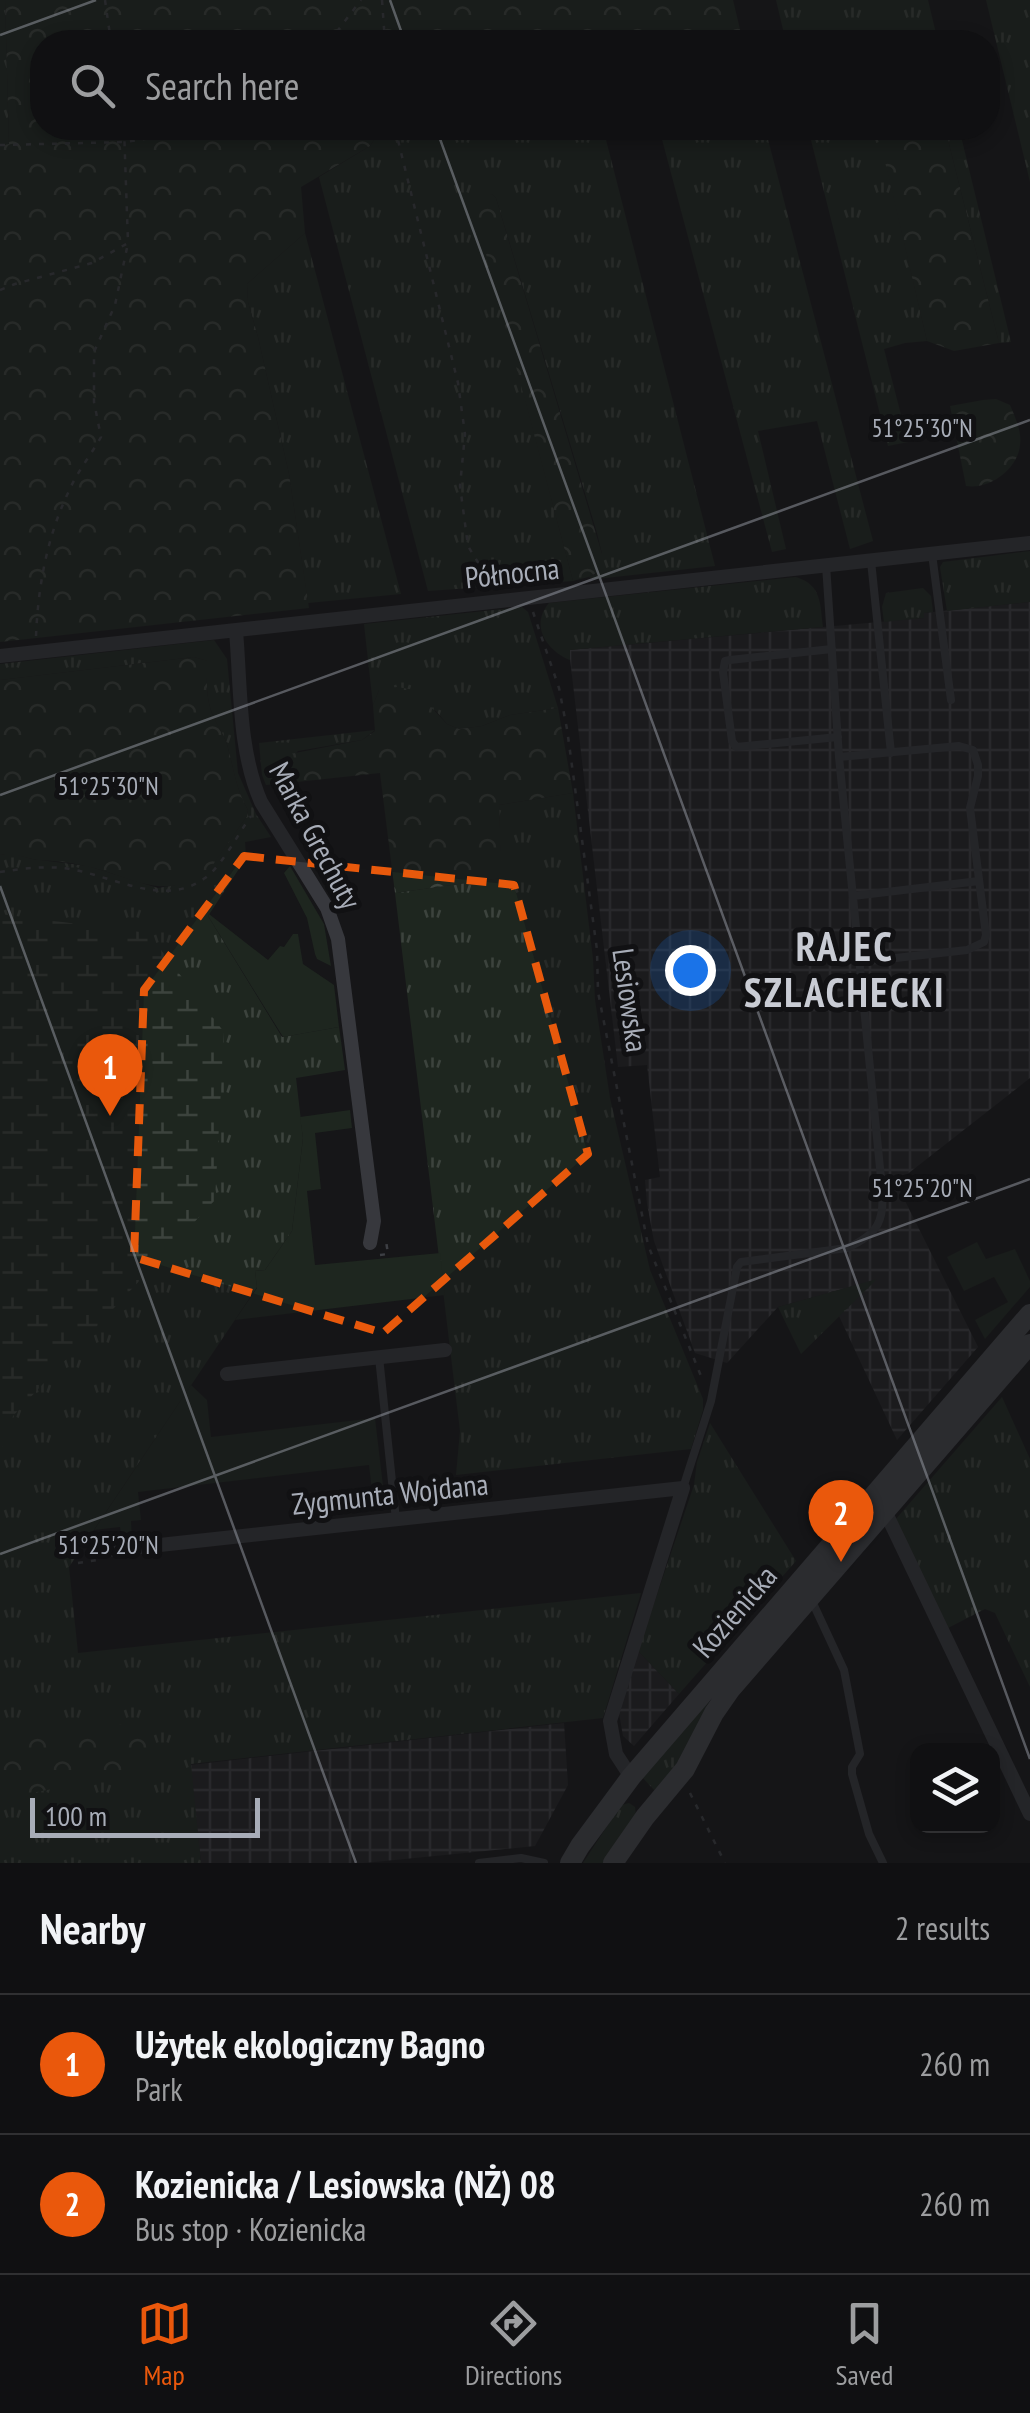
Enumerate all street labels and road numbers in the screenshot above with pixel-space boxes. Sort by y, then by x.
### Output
street label: Północna [463,548,561,596]
street label: Marka Grechuty [261,755,371,916]
street label: Lesiowska [604,946,658,1054]
street label: Zygmunta Wojdana [290,1463,490,1523]
street label: Kozienicka [683,1557,785,1665]

